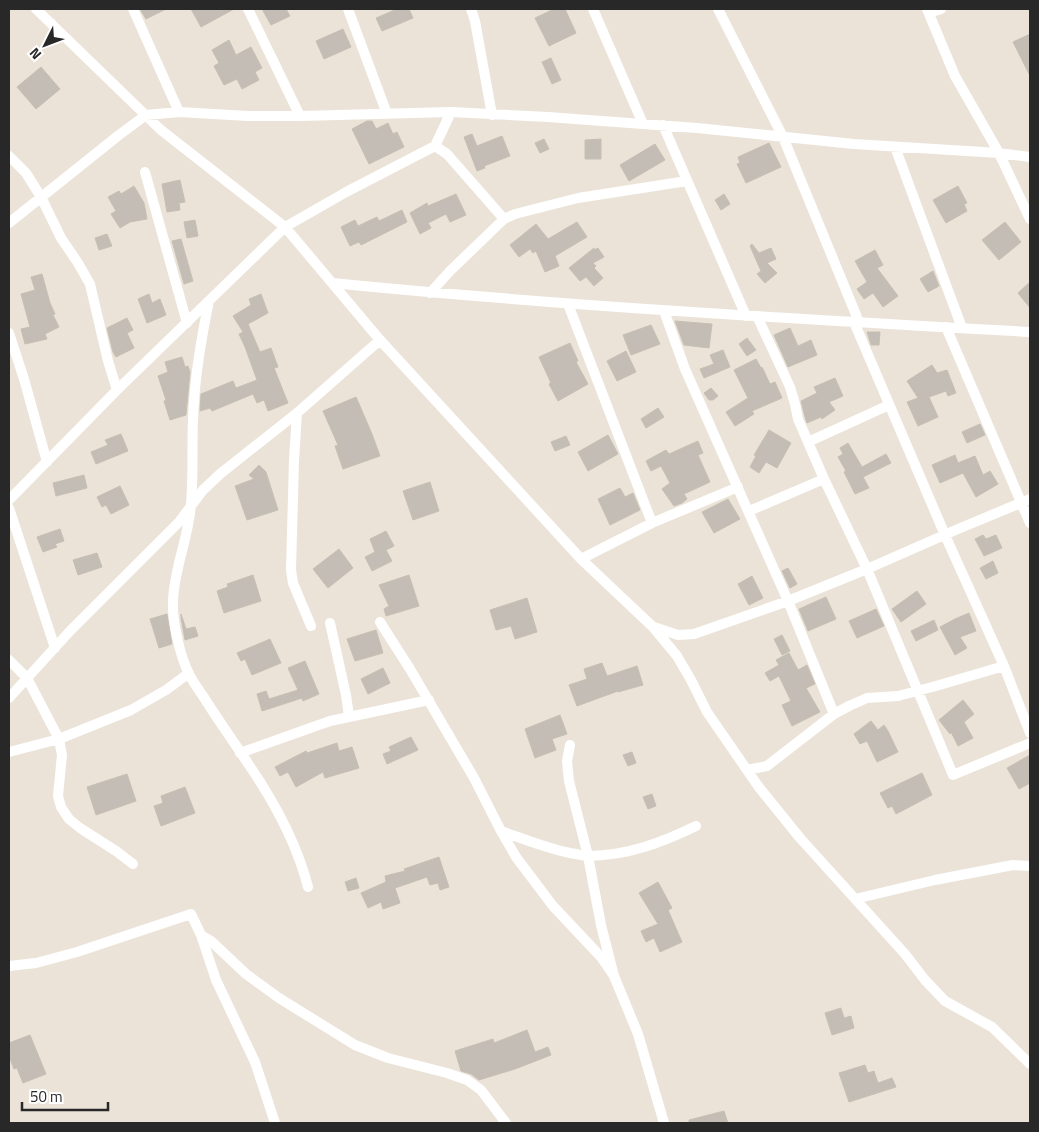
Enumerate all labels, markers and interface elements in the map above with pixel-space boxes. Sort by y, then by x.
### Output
north arrow [20,20,70,70]
text: N [24,43,46,65]
scale bar [22,1080,109,1112]
text: 50 m [30,1085,63,1108]

